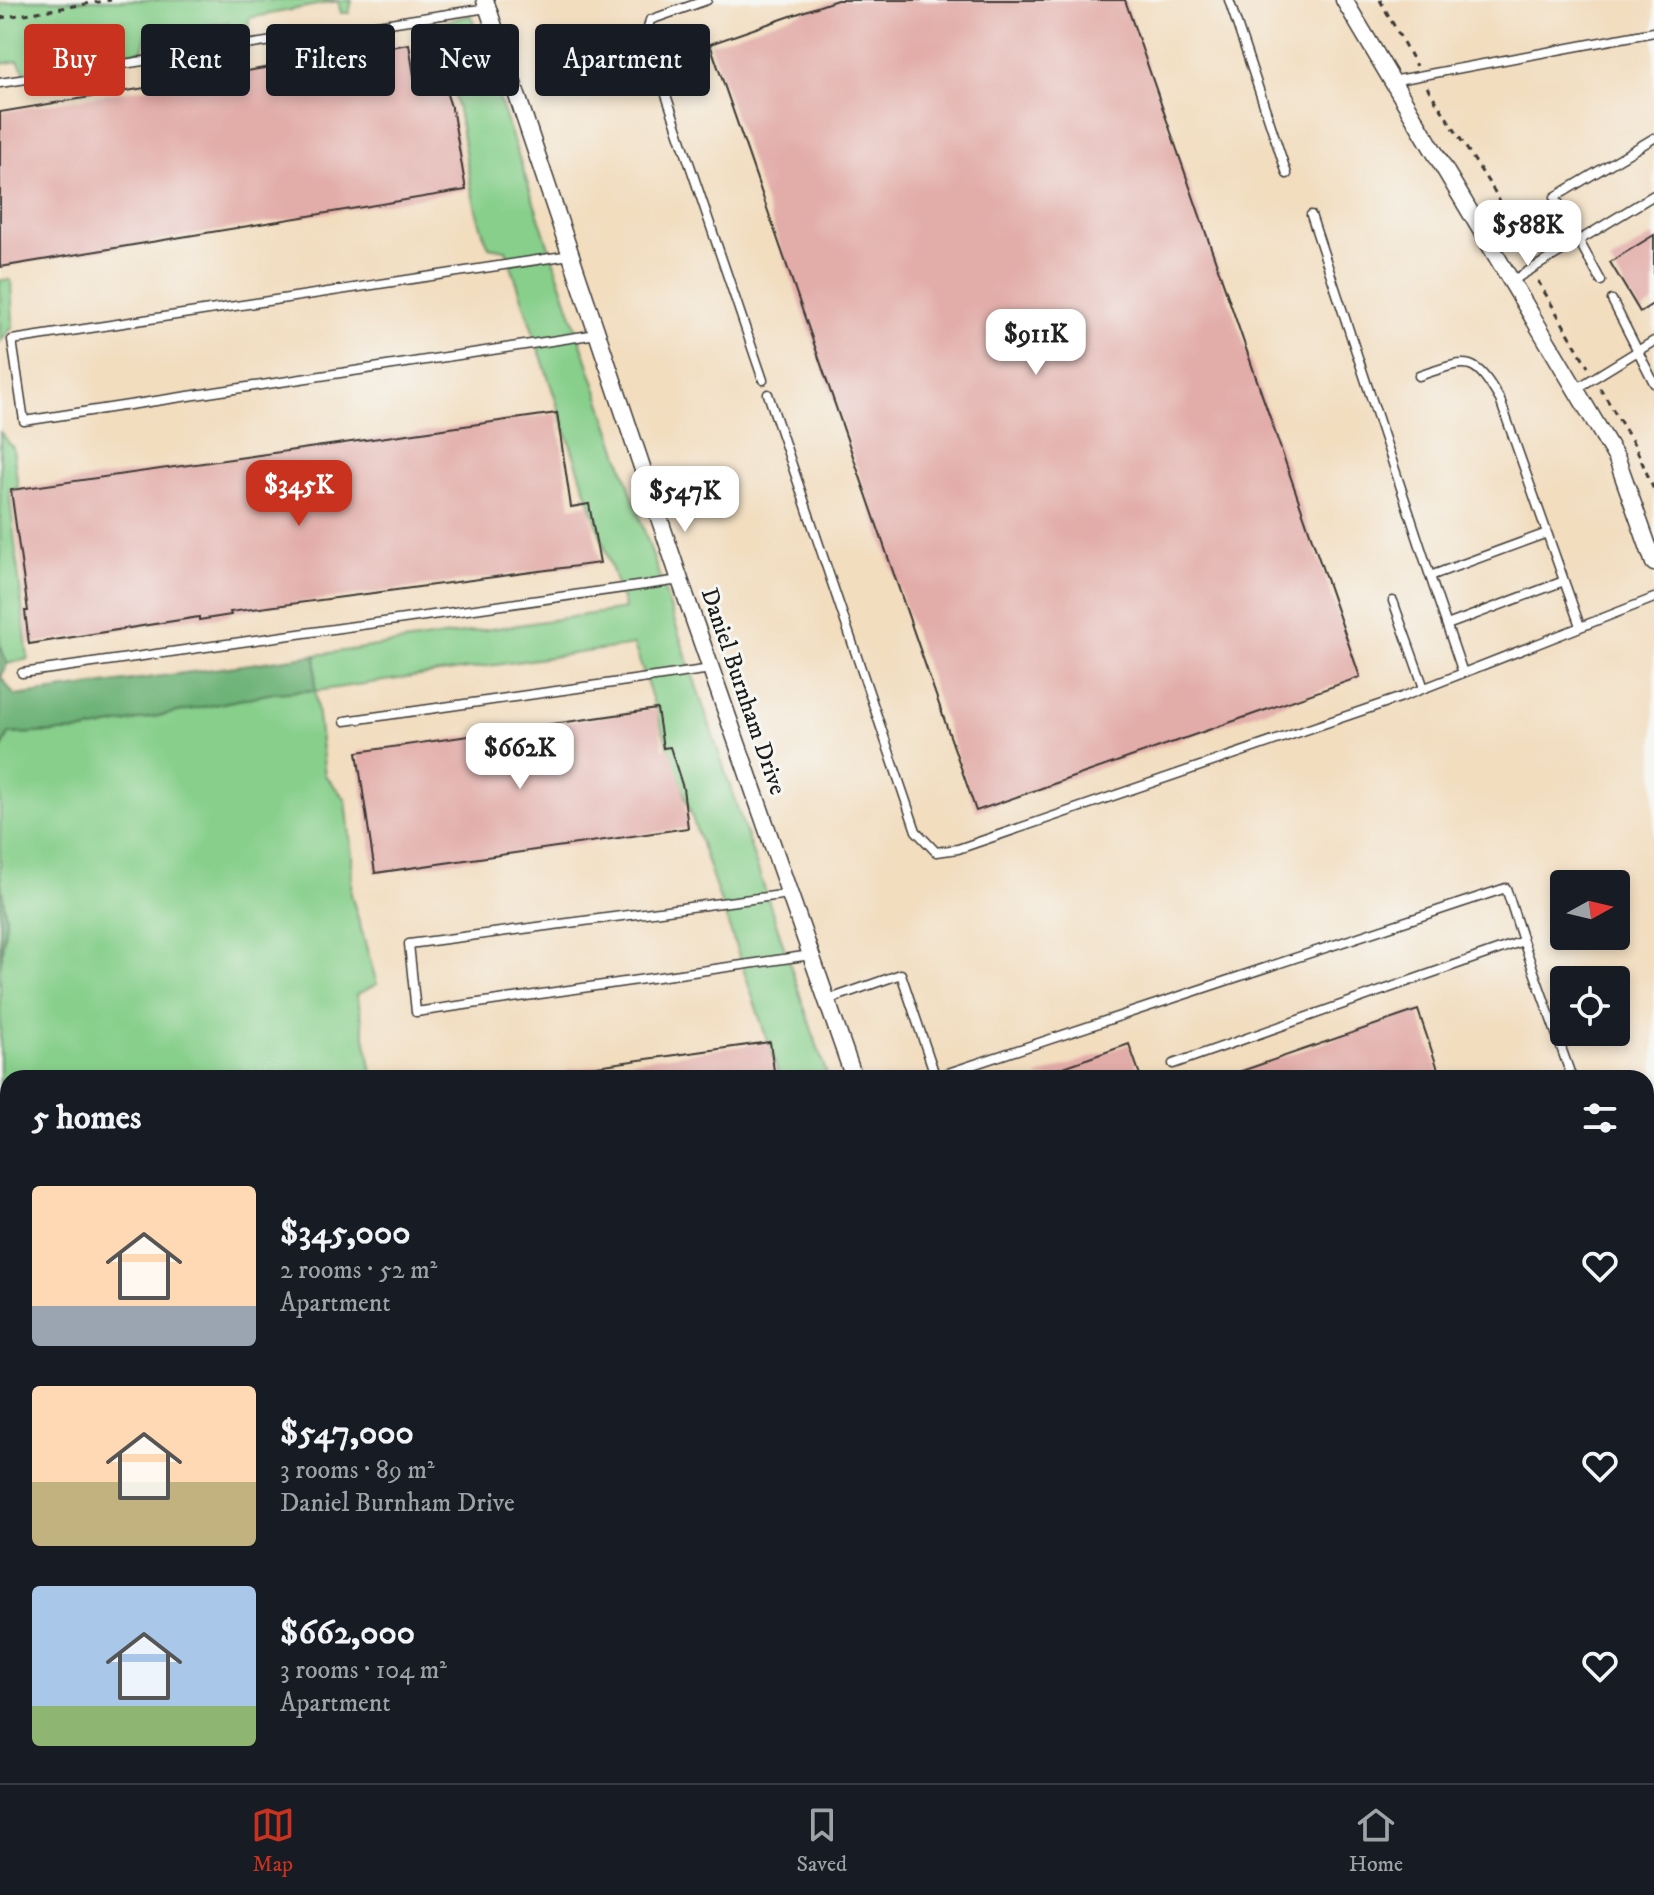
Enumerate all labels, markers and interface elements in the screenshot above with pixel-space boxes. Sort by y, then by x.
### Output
chip: Buy [24,24,125,96]
chip: Rent [141,24,250,96]
chip: Filters [266,24,395,96]
chip: New [411,24,519,96]
chip: Apartment [535,24,710,96]
pin: $588K [1472,200,1584,268]
text: $588K [1492,209,1564,242]
pin: $911K [980,309,1092,377]
text: $911K [1004,318,1068,351]
pin: $345K [243,460,355,528]
pin: $547K [629,466,741,534]
text: $345K [264,469,334,502]
text: $547K [649,475,721,508]
street label: Daniel Burnham Drive [694,584,793,799]
pin: $662K [464,723,576,791]
text: $662K [484,732,556,765]
north arrow [1550,870,1630,950]
map controls [1550,870,1630,1046]
button: locate [1550,966,1630,1046]
icon: filters [1578,1096,1622,1140]
text: 5 homes [32,1097,141,1139]
text: $345,000 [280,1212,411,1254]
icon: home [96,1218,192,1314]
icon: heart [1578,1244,1622,1288]
text: 2 rooms · 52 m² [280,1254,437,1287]
text: Apartment [280,1287,391,1320]
text: $547,000 [280,1412,414,1454]
icon: home [96,1418,192,1514]
icon: heart [1578,1444,1622,1488]
text: 3 rooms · 89 m² [280,1454,435,1487]
text: Daniel Burnham Drive [280,1487,515,1520]
text: $662,000 [280,1612,415,1654]
icon: home [96,1618,192,1714]
icon: heart [1578,1644,1622,1688]
text: 3 rooms · 104 m² [280,1654,447,1687]
text: Apartment [280,1687,391,1720]
tab: Map [251,1803,295,1878]
tab: Saved [797,1803,847,1878]
tab: Home [1349,1803,1403,1878]

